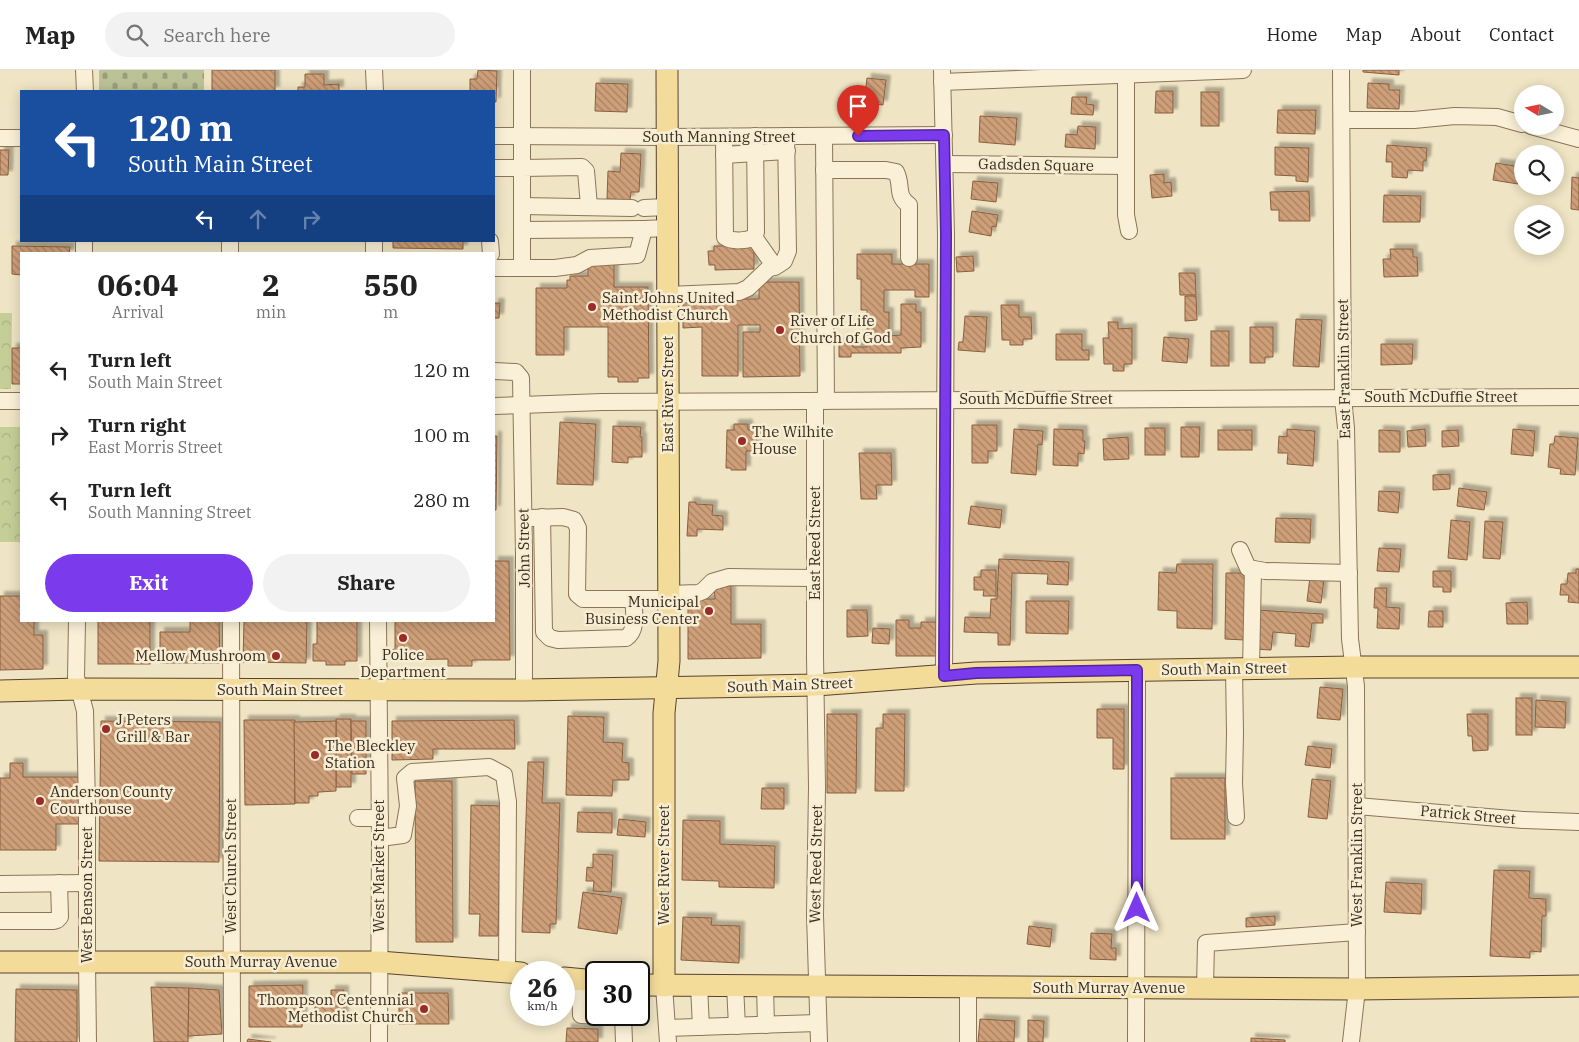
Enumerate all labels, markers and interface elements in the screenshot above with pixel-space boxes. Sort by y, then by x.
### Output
search box [105,12,455,57]
text: Map [25,19,75,51]
icon: search [123,21,151,49]
text: Search here [163,23,270,47]
text: Home [1266,23,1318,46]
text: Map [1346,23,1382,46]
text: About [1410,23,1461,46]
text: Contact [1489,23,1554,46]
pin [837,85,879,136]
north arrow [1514,85,1564,135]
map controls [1514,85,1564,255]
icon: arrive [844,92,872,120]
text: 120 m [128,105,233,151]
icon: left [45,110,110,175]
street label: South Manning Street [642,127,796,146]
button: search [1514,145,1564,195]
text: South Main Street [128,149,313,178]
street label: Gadsden Square [978,154,1094,175]
icon: left [191,205,219,233]
icon: ahead [244,205,272,233]
icon: right [297,205,325,233]
button: layers [1514,205,1564,255]
text: 06:04 [97,265,178,304]
text: 2 [262,265,280,304]
text: 550 [364,265,418,304]
place label: Saint Johns United Methodist Church [602,288,735,324]
street label: East Franklin Street [1333,299,1354,439]
marker: Saint Johns United Methodist Church [586,301,598,313]
text: Arrival [112,302,164,322]
text: min [256,302,286,322]
text: m [383,302,398,322]
place label: River of Life Church of God [790,311,891,347]
marker: River of Life Church of God [774,324,786,336]
street label: East River Street [658,336,677,452]
text: Turn left [88,348,171,372]
icon: left [45,356,73,384]
text: 120 m [413,358,470,382]
text: South Main Street [88,372,222,392]
street label: South McDuffie Street [1364,387,1518,406]
street label: South McDuffie Street [959,389,1113,408]
text: Turn right [88,413,186,437]
icon: right [45,421,73,449]
place label: The Wilhite House [752,422,834,458]
text: 100 m [413,423,470,447]
marker: The Wilhite House [736,435,748,447]
text: East Morris Street [88,437,223,457]
text: Turn left [88,478,171,502]
icon: left [45,486,73,514]
street label: East Reed Street [805,486,824,600]
text: 280 m [413,488,470,512]
text: South Manning Street [88,502,251,522]
street label: John Street [513,508,534,588]
button: Exit [45,554,253,612]
button: Share [263,554,470,612]
place label: Municipal Business Center [585,592,699,628]
marker: Municipal Business Center [703,605,715,617]
marker: Police Department [397,632,409,644]
place label: Police Department [360,645,446,681]
place label: Mellow Mushroom [135,646,266,665]
marker: Mellow Mushroom [270,650,282,662]
street label: South Main Street [1161,658,1287,679]
street label: South Main Street [727,673,853,696]
street label: South Main Street [217,680,343,699]
place label: J Peters Grill & Bar [116,710,190,746]
marker: J Peters Grill & Bar [100,723,112,735]
place label: The Bleckley Station [325,736,415,772]
marker: The Bleckley Station [309,749,321,761]
place label: Anderson County Courthouse [50,782,173,818]
street label: West Franklin Street [1347,783,1366,927]
marker: Anderson County Courthouse [34,795,46,807]
street label: West Church Street [221,798,240,934]
street label: West Market Street [369,799,388,933]
street label: Patrick Street [1419,801,1517,828]
street label: West Reed Street [805,804,826,923]
street label: West River Street [654,805,673,925]
street label: West Benson Street [77,827,96,963]
position arrow [1110,881,1162,933]
street label: South Murray Avenue [185,952,337,971]
speed limit sign: 30 [585,961,650,1026]
text: 26 [527,971,558,1004]
street label: South Murray Avenue [1033,978,1185,997]
place label: Thompson Centennial Methodist Church [257,990,414,1026]
text: km/h [527,998,558,1013]
marker: Thompson Centennial Methodist Church [418,1003,430,1015]

